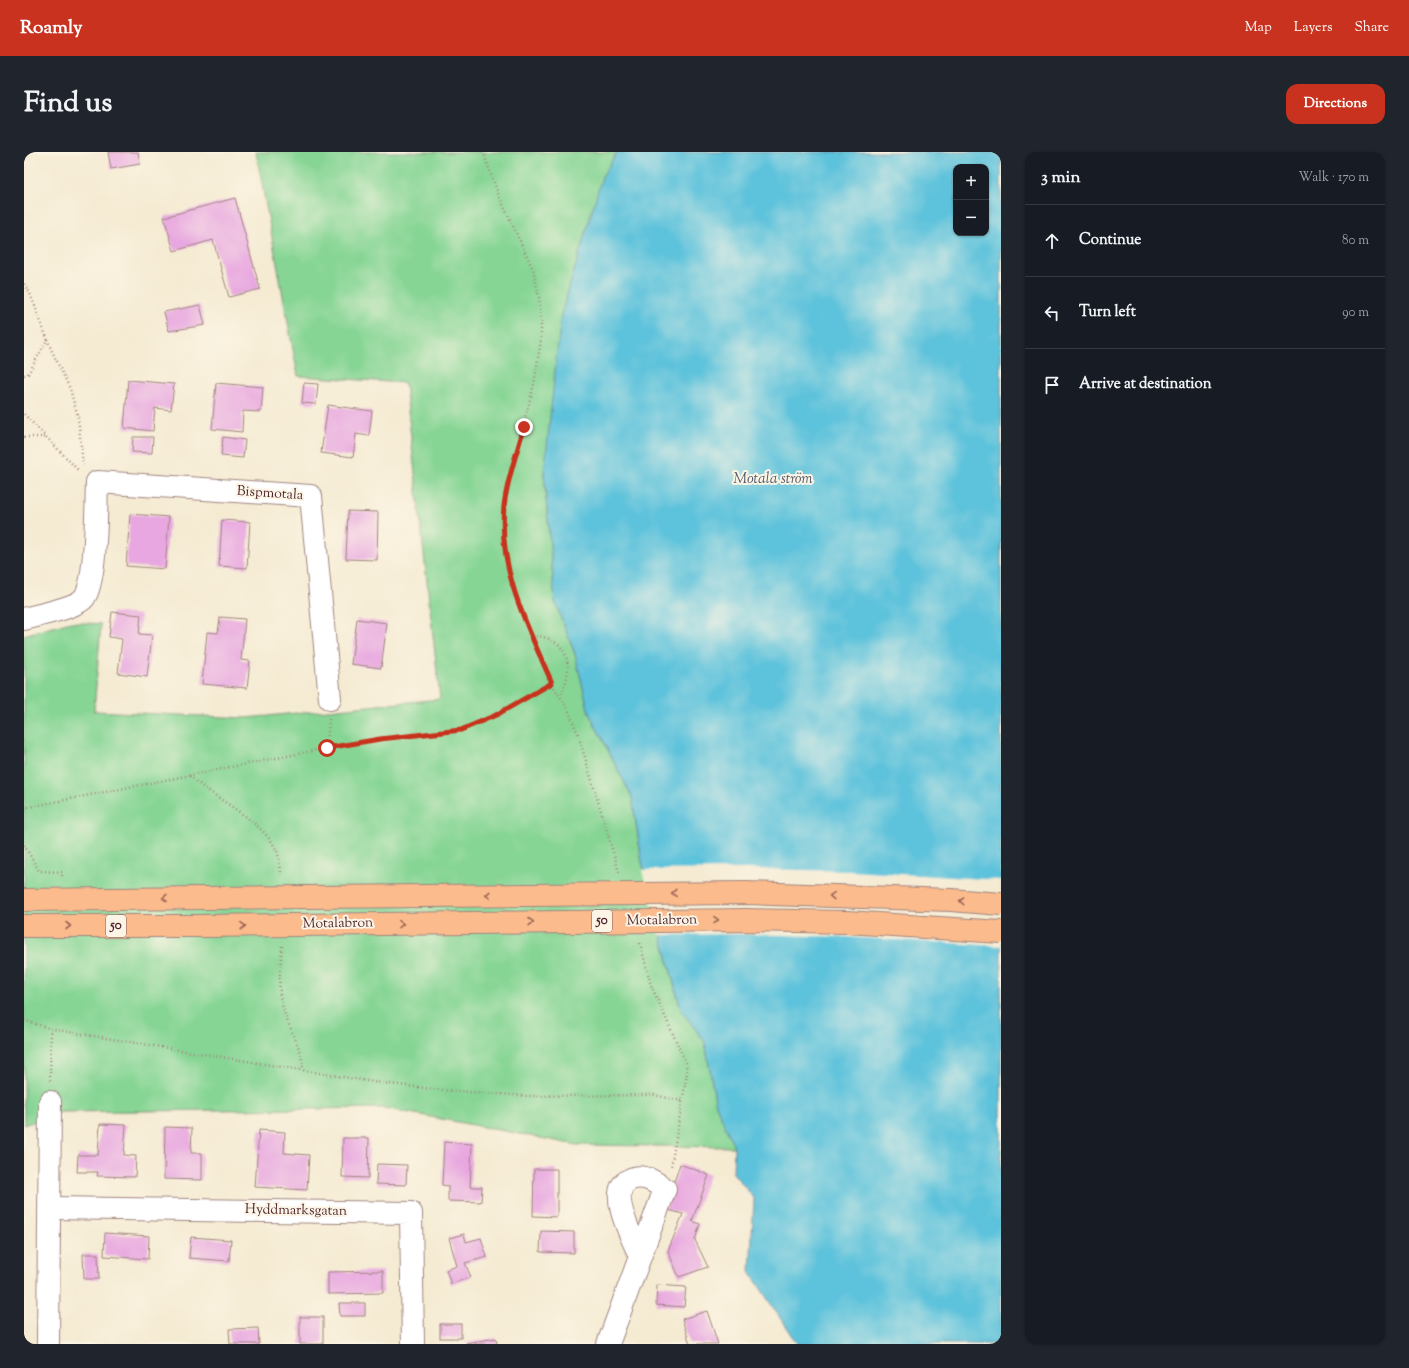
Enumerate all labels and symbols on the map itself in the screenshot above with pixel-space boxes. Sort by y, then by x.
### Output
route end [515,418,533,436]
water label: Motala ström [733,469,813,490]
street label: Bispmotala [236,482,305,506]
route start [318,739,336,757]
one-way arrow [671,889,677,897]
one-way arrow [485,891,491,899]
one-way arrow [829,891,835,900]
one-way arrow [162,894,168,902]
one-way arrow [959,897,965,906]
road number: 50 [592,910,612,932]
street label: Motalabron [627,910,697,932]
street label: Motalabron [303,913,373,935]
road number: 50 [106,915,126,937]
one-way arrow [713,916,719,924]
one-way arrow [528,918,534,926]
one-way arrow [398,920,404,928]
one-way arrow [240,921,246,930]
one-way arrow [65,922,71,930]
street label: Hyddmarksgatan [245,1200,347,1222]

